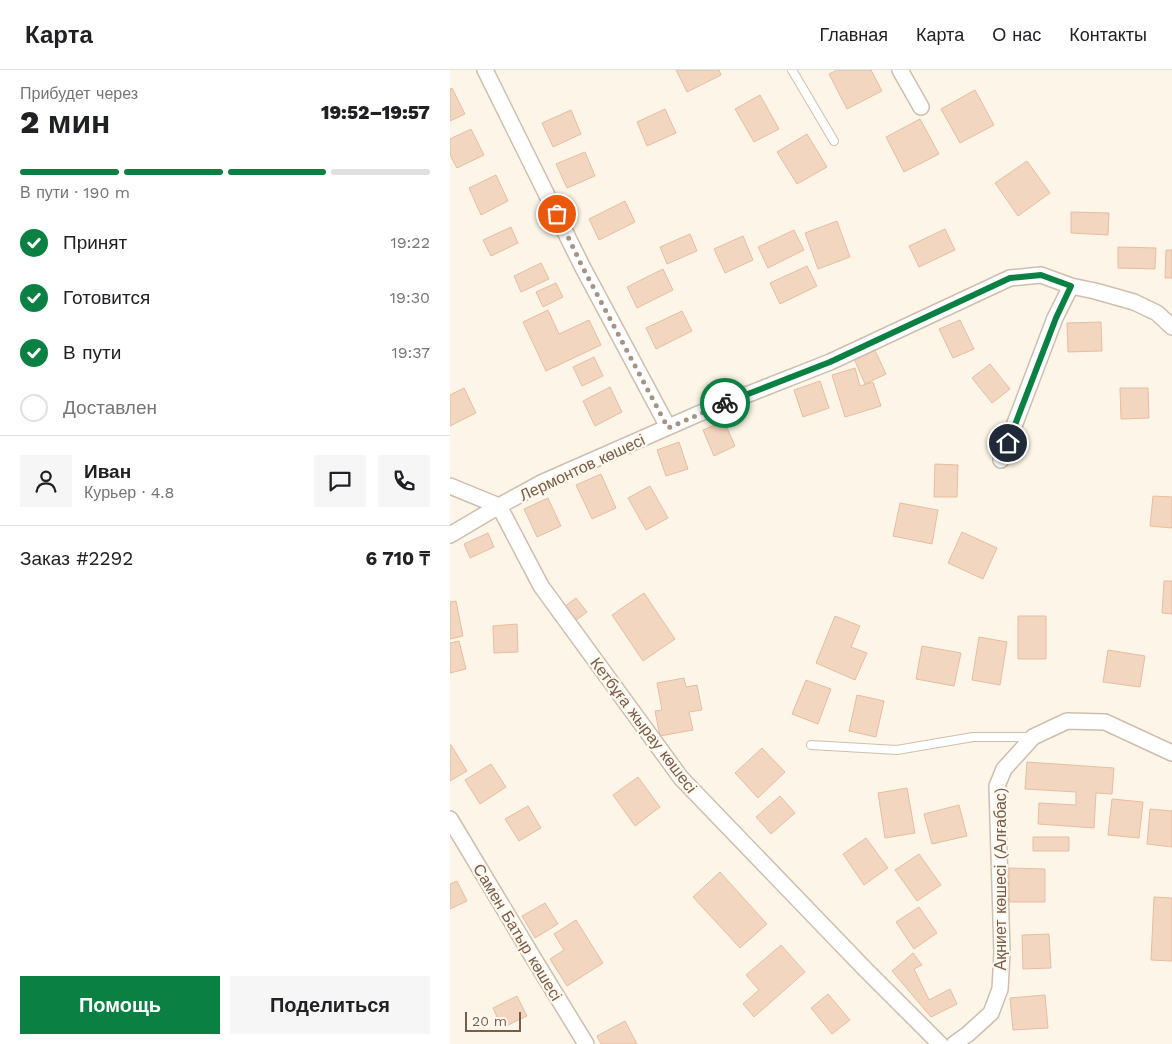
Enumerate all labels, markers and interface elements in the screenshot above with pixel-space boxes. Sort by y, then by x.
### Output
text: Карта [25,21,93,49]
text: Главная [819,24,888,45]
text: Карта [916,24,964,45]
text: О нас [992,24,1041,45]
text: Контакты [1069,24,1147,45]
text: Прибудет через [20,84,138,103]
text: 19:52–19:57 [321,101,430,124]
text: 2 мин [20,103,110,141]
text: В пути · 190 m [20,183,130,202]
pin [536,193,578,235]
icon: bag [543,200,571,228]
icon: check [20,229,48,257]
text: Принят [63,231,127,254]
text: 19:22 [390,233,430,252]
icon: check [20,284,48,312]
text: Готовится [63,286,150,309]
text: 19:30 [390,288,430,307]
icon: check [20,339,48,367]
text: В пути [63,341,121,364]
text: 19:37 [391,343,430,362]
courier [700,378,750,428]
icon: bike [711,389,739,417]
text: Доставлен [63,396,157,419]
pin [987,422,1029,464]
icon: home [994,429,1022,457]
street label: Лермонтов көшесі [516,430,648,505]
button: person [20,455,72,507]
button: chat [314,455,366,507]
button: phone [378,455,430,507]
text: Иван [84,460,131,483]
text: Курьер · 4.8 [84,483,174,502]
text: Заказ #2292 [20,547,133,570]
text: 6 710 ₸ [366,547,430,570]
street label: Кетбұға жырау көшесі [586,654,701,797]
street label: Ақниет көшесі (Алғабас) [991,788,1010,970]
street label: Самен Батыр көшесі [469,860,566,1004]
button: Помощь [20,976,220,1034]
button: Поделиться [230,976,430,1034]
scale bar [465,1009,521,1032]
text: 20 m [472,1013,507,1029]

